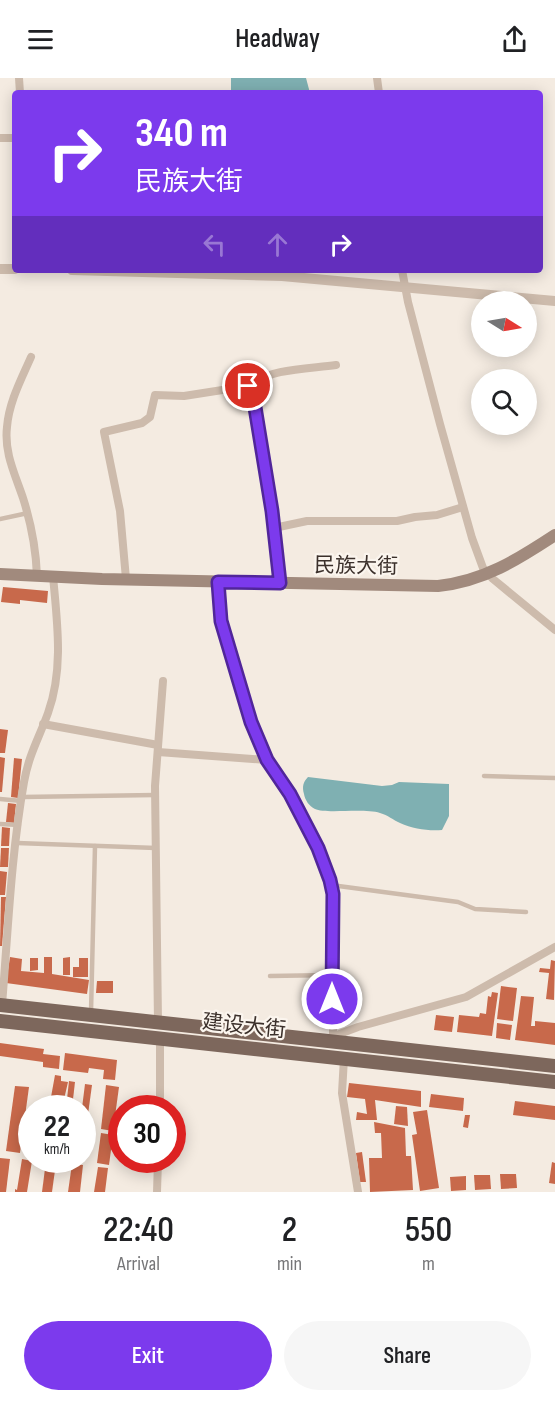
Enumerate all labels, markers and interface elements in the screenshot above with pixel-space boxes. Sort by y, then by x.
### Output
icon: menu [24,23,57,56]
text: Headway [235,23,320,55]
icon: share [498,23,531,56]
text: 340 m [135,108,228,159]
icon: right [36,114,114,192]
text: 民族大街 [135,166,243,198]
icon: left [198,228,231,261]
icon: ahead [261,228,294,261]
icon: right [324,228,357,261]
north arrow [471,291,537,357]
map controls [471,291,537,435]
pin [222,360,273,411]
icon: arrive [231,369,264,402]
button: search [471,369,537,435]
street label: 民族大街 [314,553,398,579]
position arrow [300,967,364,1031]
street label: 建设大街 [201,1009,287,1043]
speed limit sign: 30 [108,1095,186,1173]
text: 22 [44,1109,70,1145]
text: km/h [44,1140,70,1159]
text: 22:40 [103,1209,174,1252]
text: 2 [282,1209,297,1252]
text: 550 [405,1209,452,1252]
text: Arrival [117,1252,160,1276]
text: min [277,1252,302,1276]
text: m [422,1252,435,1276]
button: Exit [24,1321,272,1390]
button: Share [284,1321,531,1390]

